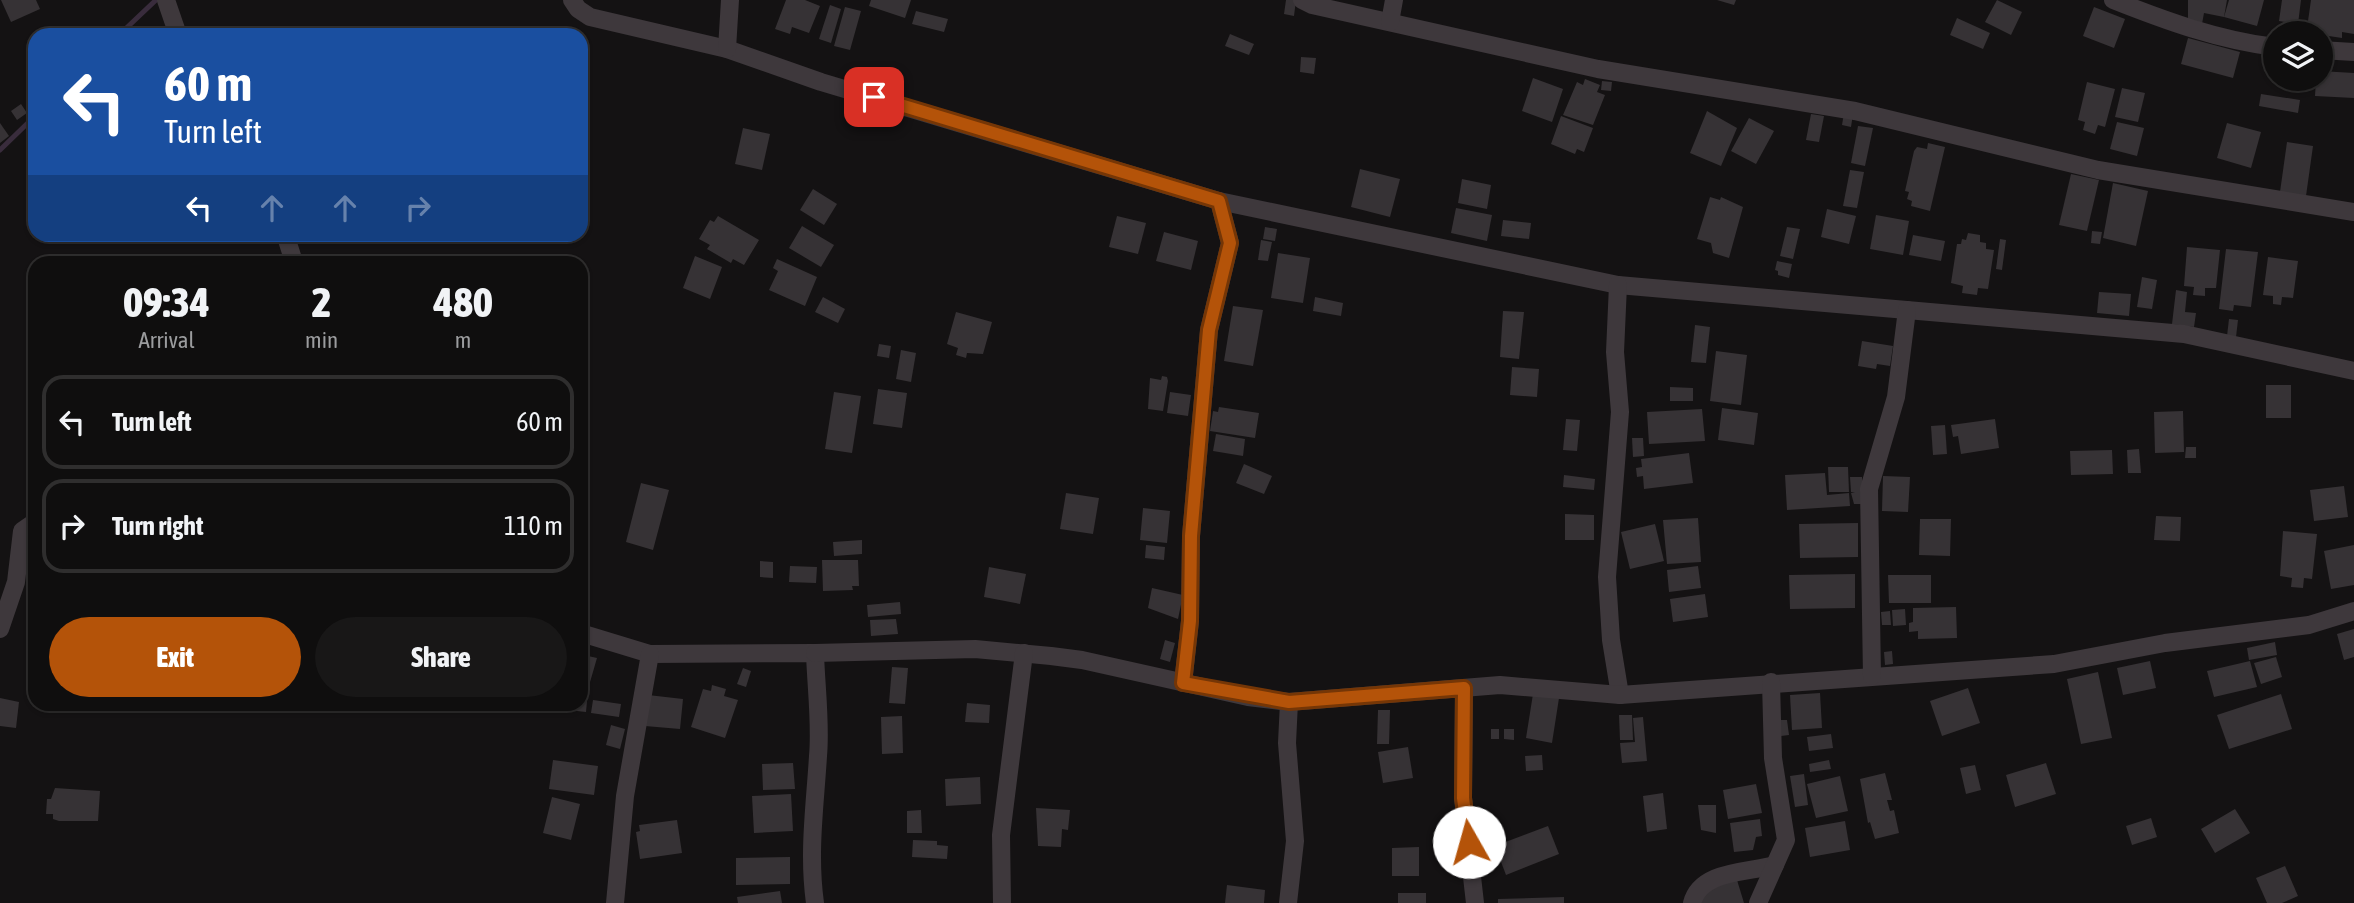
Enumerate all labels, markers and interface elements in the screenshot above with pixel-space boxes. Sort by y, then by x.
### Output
map controls [2263,21,2333,91]
button: layers [2263,21,2333,91]
text: 60 m [164,55,252,111]
icon: left [49,56,140,147]
pin [844,67,904,127]
icon: arrive [855,78,893,116]
text: Turn left [164,113,262,150]
icon: left [180,189,218,227]
icon: ahead [253,189,291,227]
icon: ahead [326,189,364,227]
icon: right [399,189,437,227]
text: 09:34 [123,278,210,326]
text: 2 [312,278,331,326]
text: 480 [433,278,493,326]
text: Arrival [138,327,195,353]
text: min [305,327,338,353]
text: m [455,327,471,353]
icon: left [53,403,91,441]
text: Turn left [112,407,192,437]
text: 60 m [516,407,563,437]
icon: right [53,507,91,545]
text: Turn right [112,511,203,541]
text: 110 m [504,511,563,541]
button: Exit [49,617,301,697]
button: Share [315,617,567,697]
position arrow [1432,805,1506,879]

